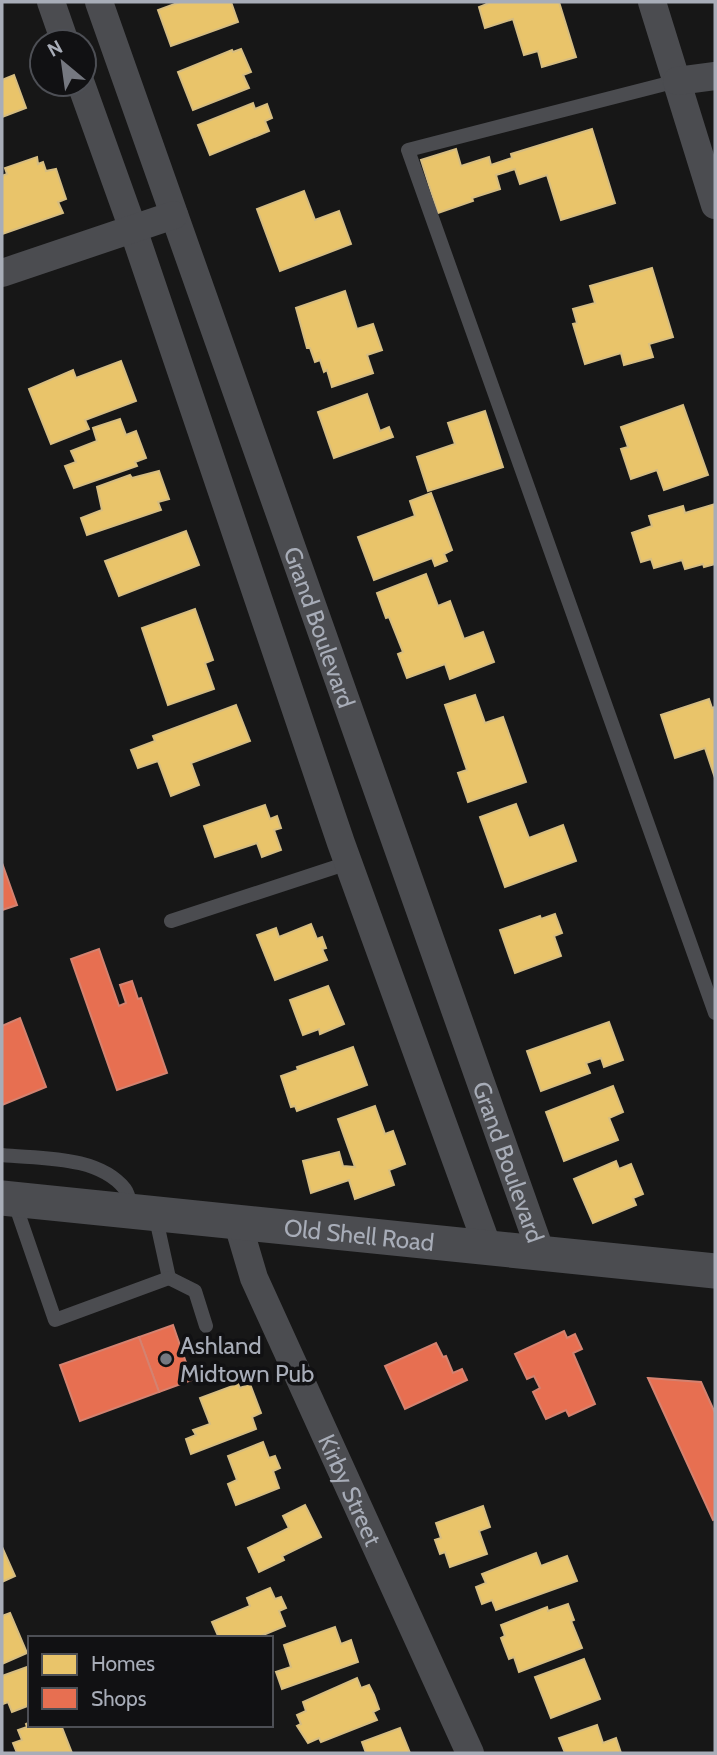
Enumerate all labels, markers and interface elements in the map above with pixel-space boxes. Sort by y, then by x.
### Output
north arrow [28,28,98,98]
text: N [44,35,66,62]
street label: Grand Boulevard [278,543,362,712]
street label: Grand Boulevard [467,1077,551,1246]
street label: Old Shell Road [283,1212,436,1257]
place label: Ashland Midtown Pub [180,1331,314,1388]
marker: Ashland Midtown Pub [158,1351,174,1367]
street label: Kirby Street [312,1430,388,1550]
legend [28,1636,273,1727]
text: Homes [91,1651,155,1676]
text: Shops [91,1686,147,1711]

